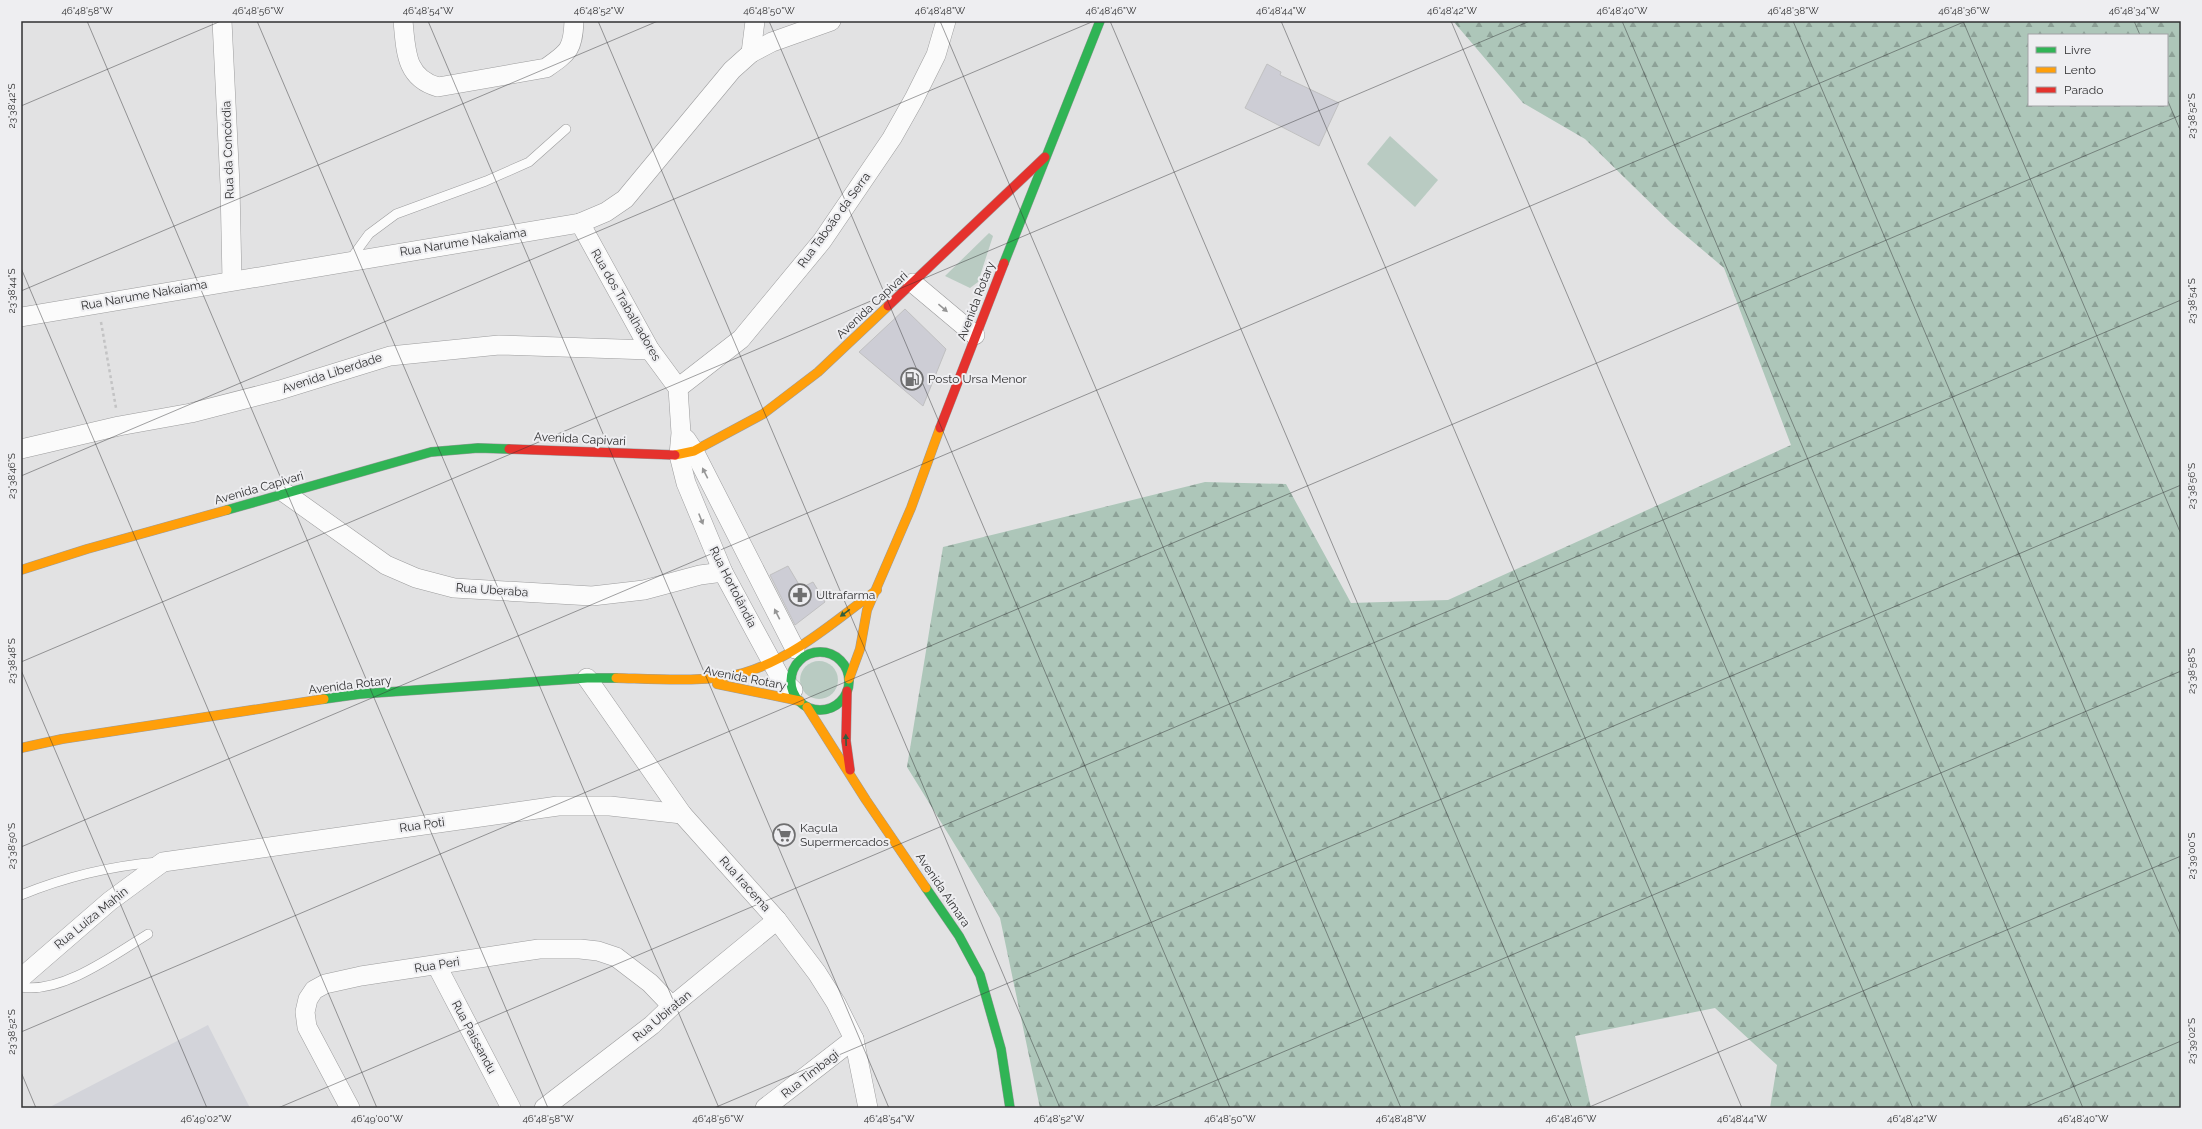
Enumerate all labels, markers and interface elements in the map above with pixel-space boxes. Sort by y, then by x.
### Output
text: 46°48'58"W [61,5,113,16]
text: 46°48'56"W [232,5,284,16]
text: 46°48'54"W [403,5,454,16]
text: 46°48'52"W [574,5,625,16]
text: 46°48'50"W [743,5,795,16]
text: 46°48'48"W [915,5,966,16]
text: 46°48'46"W [1086,5,1137,16]
text: 46°48'44"W [1256,5,1307,16]
text: 46°48'42"W [1427,5,1478,16]
text: 46°48'40"W [1597,5,1648,16]
text: 46°48'38"W [1767,5,1819,16]
text: 46°48'36"W [1938,5,1990,16]
text: 46°48'34"W [2109,5,2160,16]
legend [2028,34,2168,106]
text: Livre [2064,43,2091,57]
text: Lento [2064,63,2096,77]
text: Parado [2064,83,2103,97]
text: 23°38'42"S [6,84,17,128]
text: 23°38'52"S [2186,93,2197,139]
street label: Rua da Concórdia [219,101,237,199]
street label: Rua Taboão da Serra [795,170,873,270]
street label: Rua Narume Nakaiama [399,225,527,259]
street label: Rua dos Trabalhadores [588,247,664,364]
street label: Avenida Rotary [954,259,998,343]
text: 23°38'44"S [6,268,17,314]
street label: Avenida Capivari [834,268,910,342]
street label: Rua Narume Nakaiama [80,277,208,313]
text: 23°38'54"S [2186,278,2197,324]
one-way arrow [937,304,948,313]
street label: Avenida Liberdade [280,350,384,396]
fuel station icon: Posto Ursa Menor [899,366,925,392]
place label: Posto Ursa Menor [928,372,1028,386]
street label: Avenida Capivari [534,430,626,448]
text: 23°38'46"S [6,453,17,499]
text: 23°38'56"S [2186,463,2197,509]
one-way arrow [702,468,708,479]
street label: Avenida Capivari [213,469,305,507]
one-way arrow [698,513,704,524]
street label: Rua Hortolândia [707,544,759,630]
street label: Rua Uberaba [455,580,529,600]
pharmacy icon: Ultrafarma [787,582,813,608]
place label: Ultrafarma [816,588,875,602]
one-way arrow [774,608,780,620]
one-way arrow [840,609,851,617]
text: 23°38'48"S [6,638,17,684]
text: 23°38'58"S [2186,648,2197,694]
street label: Avenida Rotary [703,663,788,693]
street label: Avenida Rotary [308,673,393,697]
one-way arrow [843,733,849,746]
street label: Rua Poti [398,815,446,835]
place label: Kaçula Supermercados [800,821,889,849]
supermarket icon: Kaçula Supermercados [771,822,797,848]
text: 23°38'50"S [6,823,17,869]
text: 23°39'00"S [2186,833,2197,879]
street label: Avenida Aimara [913,850,973,930]
street label: Rua Iracema [717,854,773,914]
street label: Rua Luiza Mahin [52,884,130,952]
street label: Rua Peri [413,955,461,975]
street label: Rua Ubiratan [630,988,694,1044]
street label: Rua Paissandu [449,998,499,1076]
text: 23°38'52"S [6,1009,17,1055]
text: 23°39'02"S [2186,1018,2197,1064]
street label: Rua Timbagi [778,1047,842,1101]
text: 46°49'02"W [180,1113,232,1124]
text: 46°49'00"W [351,1113,403,1124]
text: 46°48'58"W [522,1113,574,1124]
text: 46°48'56"W [692,1113,744,1124]
text: 46°48'54"W [864,1113,915,1124]
text: 46°48'52"W [1034,1113,1085,1124]
text: 46°48'50"W [1204,1113,1256,1124]
text: 46°48'48"W [1376,1113,1427,1124]
text: 46°48'46"W [1546,1113,1597,1124]
text: 46°48'44"W [1717,1113,1768,1124]
text: 46°48'42"W [1887,1113,1938,1124]
text: 46°48'40"W [2058,1113,2109,1124]

